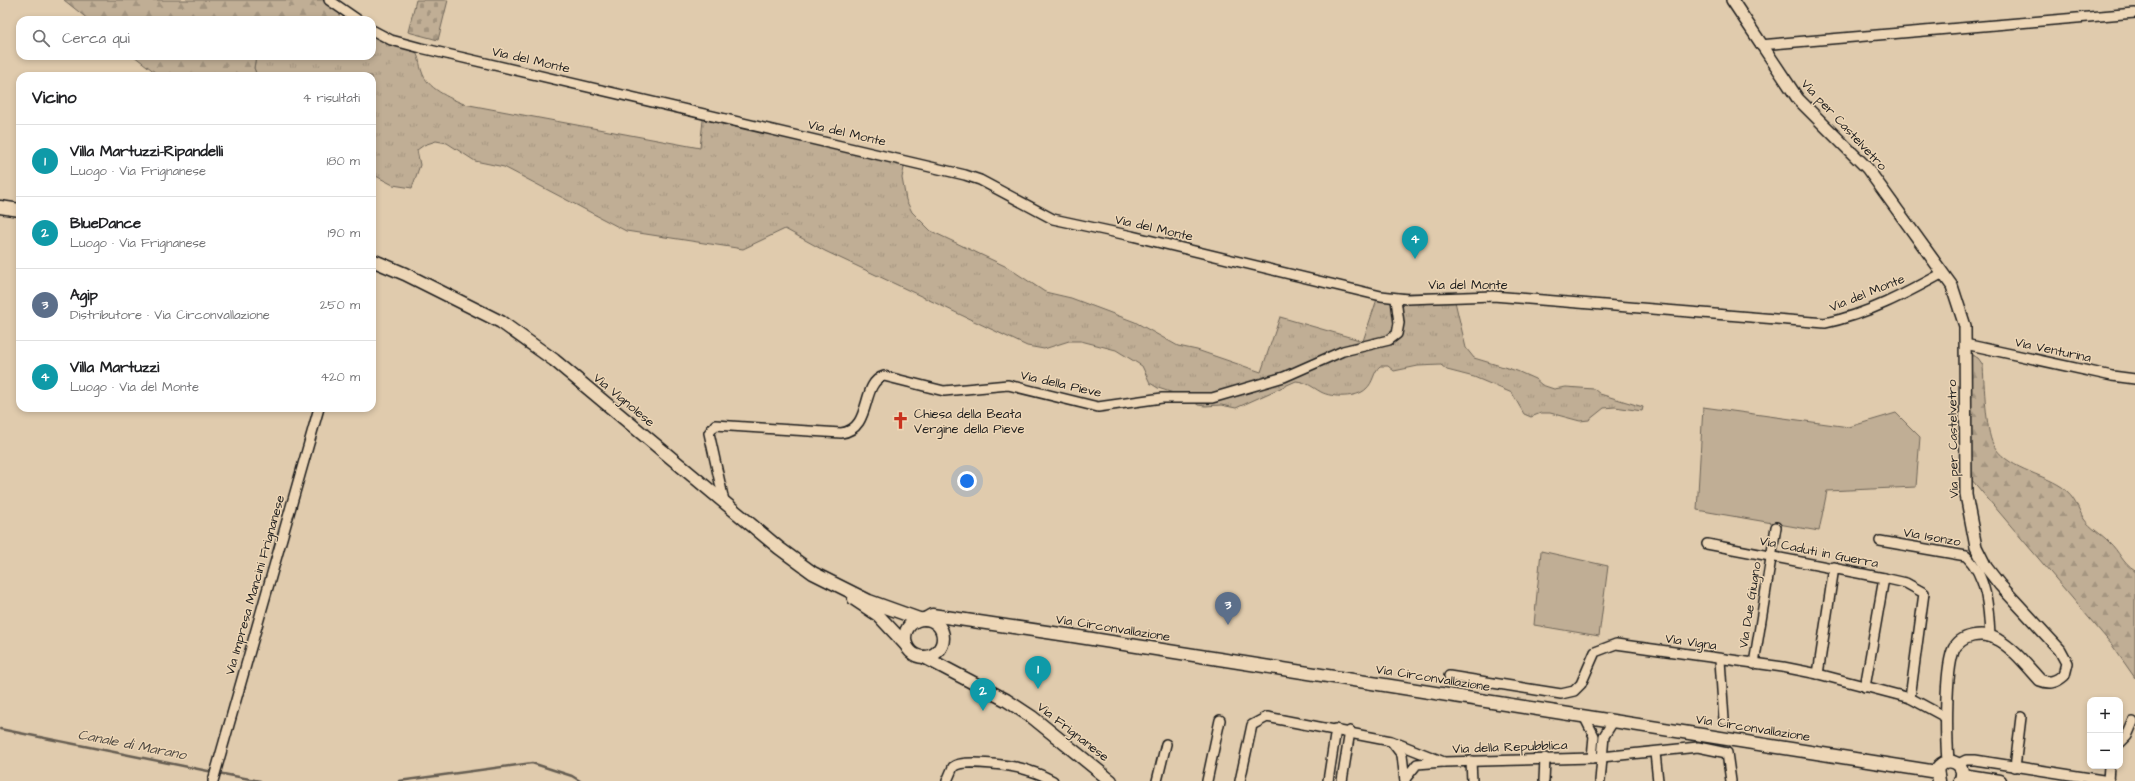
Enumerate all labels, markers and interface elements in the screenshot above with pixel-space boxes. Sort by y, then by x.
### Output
search box [16,16,376,60]
icon: search [30,27,52,49]
text: Cerca qui [62,28,130,49]
street label: Via del Monte [490,42,572,78]
street label: Via per Castelvetro [1797,75,1892,175]
text: Vicino [32,86,77,110]
text: 4 risultati [303,89,360,107]
street label: Via del Monte [806,115,888,151]
text: Villa Martuzzi-Ripandelli [70,141,223,162]
text: 1 [44,152,46,170]
text: 180 m [326,152,360,170]
text: Luogo · Via Frignanese [70,162,206,180]
street label: Via del Monte [1113,210,1195,246]
text: BlueDance [70,213,141,234]
text: 2 [41,224,49,242]
text: 190 m [327,224,360,242]
pin: 4 [1402,226,1428,259]
text: Luogo · Via Frignanese [70,234,206,252]
street label: Via del Monte [1827,270,1907,316]
street label: Via del Monte [1428,276,1508,294]
text: Agip [70,285,98,306]
text: 3 [42,296,48,314]
text: 250 m [320,296,360,314]
text: Distributore · Via Circonvallazione [70,306,270,324]
street label: Via Venturina [2013,333,2093,367]
text: Villa Martuzzi [70,357,159,378]
street label: Via della Pieve [1019,366,1103,402]
text: 4 [41,368,49,386]
text: 420 m [320,368,360,386]
street label: Via Vignolese [589,369,659,432]
text: Luogo · Via del Monte [70,378,199,396]
street label: Via per Castelvetro [1943,379,1963,499]
place label: Chiesa della Beata Vergine della Pieve [914,405,1024,439]
church icon: Chiesa della Beata Vergine della Pieve [891,411,911,431]
your location [957,471,977,491]
street label: Via Impresa Mancini Frignanese [221,493,290,677]
street label: Via Isonzo [1902,523,1963,551]
street label: Via Caduti in Guerra [1758,532,1880,572]
street label: Via Due Giugno [1734,560,1767,650]
pin: 3 [1215,592,1241,625]
street label: Via Circonvallazione [1054,610,1172,646]
street label: Via Vigna [1664,629,1718,656]
pin: 1 [1025,656,1051,689]
street label: Via Circonvallazione [1374,660,1492,696]
pin: 2 [970,678,996,711]
map controls [2087,697,2123,769]
button: + [2087,697,2123,733]
street label: Via Frignanese [1033,698,1113,767]
street label: Via Circonvallazione [1694,710,1812,746]
water label: Canale di Marano [76,725,189,766]
button: − [2087,733,2123,769]
street label: Via della Repubblica [1452,736,1568,758]

